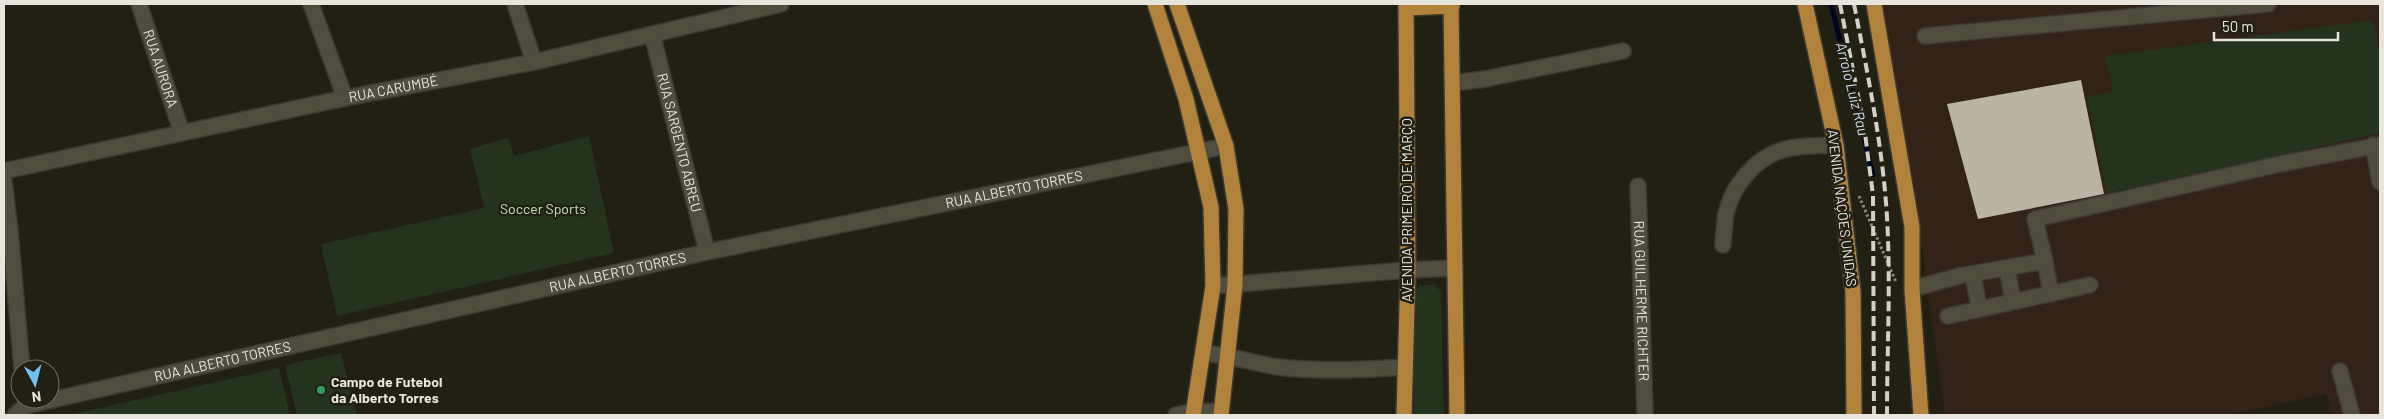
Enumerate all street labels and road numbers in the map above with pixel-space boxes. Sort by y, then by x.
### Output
street label: RUA AURORA [140,27,182,110]
street label: RUA CARUMBÉ [347,71,439,105]
street label: RUA SARGENTO ABREU [654,71,706,214]
street label: AVENIDA PRIMEIRO DE MARÇO [1398,118,1415,302]
street label: AVENIDA NAÇÕES UNIDAS [1824,128,1861,287]
street label: RUA ALBERTO TORRES [944,166,1084,211]
street label: RUA GUILHERME RICHTER [1631,220,1653,381]
street label: RUA ALBERTO TORRES [547,248,688,295]
street label: RUA ALBERTO TORRES [152,337,293,385]

